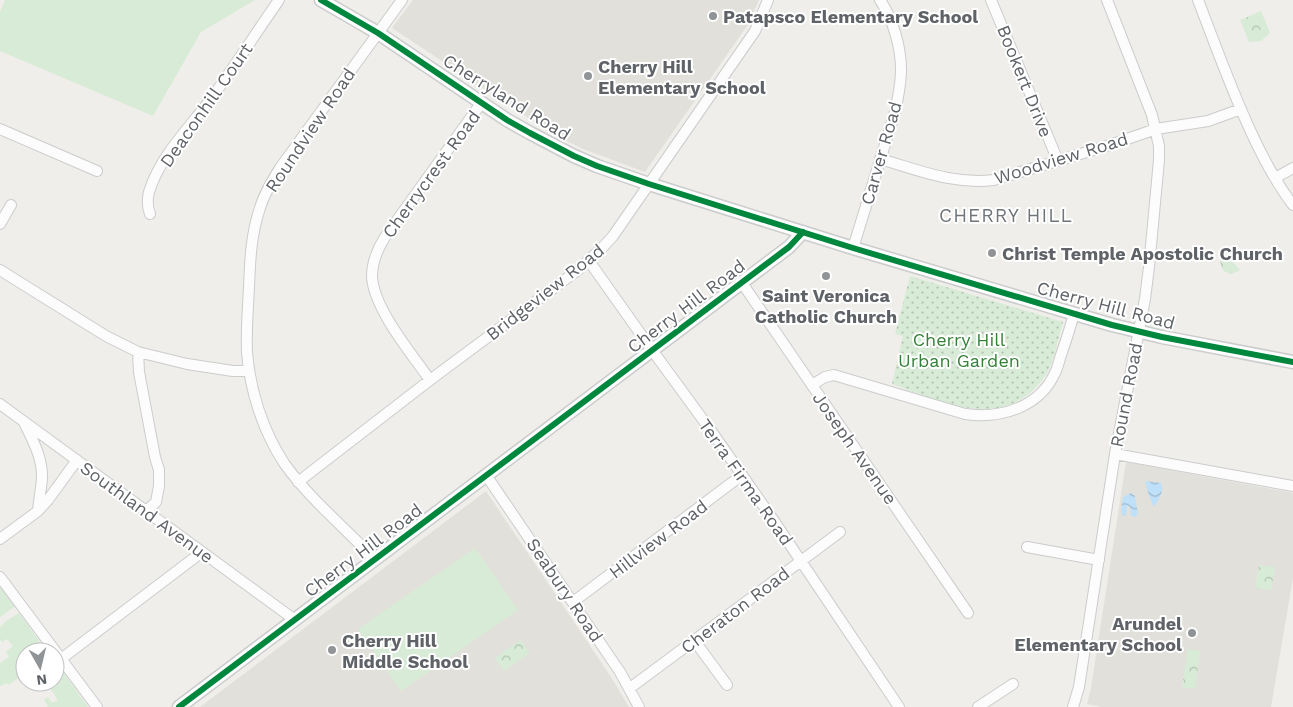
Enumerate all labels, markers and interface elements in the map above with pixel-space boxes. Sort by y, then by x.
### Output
place label: Patapsco Elementary School [723,6,978,27]
marker: Patapsco Elementary School [707,10,719,22]
street label: Bookert Drive [993,22,1057,140]
street label: Deaconhill Court [155,39,257,171]
street label: Cherryland Road [440,49,574,145]
place label: Cherry Hill Elementary School [598,56,766,98]
street label: Roundview Road [261,64,359,196]
marker: Cherry Hill Elementary School [582,70,594,82]
street label: Carver Road [856,99,906,207]
street label: Cherrycrest Road [378,106,484,242]
street label: Woodview Road [992,128,1130,188]
district label: CHERRY HILL [939,204,1073,227]
street label: Bridgeview Road [482,239,608,345]
place label: Christ Temple Apostolic Church [1002,243,1283,264]
marker: Christ Temple Apostolic Church [986,247,998,259]
street label: Cherry Hill Road [623,255,749,357]
marker: Saint Veronica Catholic Church [820,270,832,282]
street label: Cherry Hill Road [1035,276,1177,334]
place label: Saint Veronica Catholic Church [755,285,897,327]
park label: Cherry Hill Urban Garden [898,329,1020,371]
street label: Round Road [1106,341,1146,449]
street label: Joseph Avenue [808,388,902,508]
street label: Terra Firma Road [694,415,798,549]
street label: Southland Avenue [76,457,218,567]
street label: Hillview Road [605,495,711,583]
street label: Cherry Hill Road [300,499,426,601]
street label: Seabury Road [523,534,607,646]
street label: Cheraton Road [677,562,793,658]
place label: Arundel Elementary School [1014,613,1182,655]
marker: Arundel Elementary School [1186,627,1198,639]
place label: Cherry Hill Middle School [342,630,468,672]
north arrow [15,642,65,692]
marker: Cherry Hill Middle School [326,644,338,656]
text: N [36,671,48,689]

